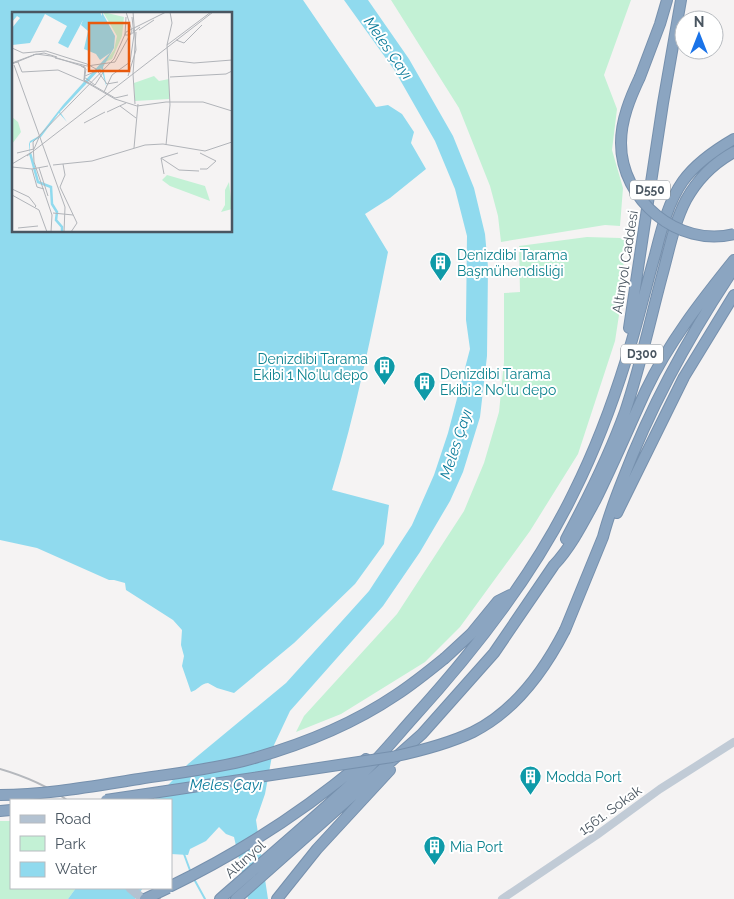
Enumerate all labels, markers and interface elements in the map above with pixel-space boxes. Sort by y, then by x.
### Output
north arrow [674,10,724,60]
inset map [12,12,232,232]
water label: Meles Çayı [360,13,416,83]
text: N [694,14,704,30]
road number: D550 [630,180,670,200]
street label: Altınyol Caddesi [609,209,641,315]
place label: Denizdibi Tarama Başmühendisliği [457,247,568,279]
building icon: Denizdibi Tarama Başmühendisliği [429,251,453,282]
road number: D300 [621,344,663,364]
place label: Denizdibi Tarama Ekibi 1 No'lu depo [253,351,368,383]
building icon: Denizdibi Tarama Ekibi 1 No'lu depo [372,355,396,386]
place label: Denizdibi Tarama Ekibi 2 No'lu depo [440,366,556,398]
building icon: Denizdibi Tarama Ekibi 2 No'lu depo [412,370,436,401]
water label: Meles Çayı [436,407,476,481]
building icon: Modda Port [518,765,542,796]
place label: Modda Port [546,769,622,785]
water label: Meles Çayı [190,776,262,794]
street label: 1561. Sokak [576,782,645,838]
legend [10,799,172,889]
text: Road [55,810,91,828]
text: Park [55,835,86,853]
building icon: Mia Port [422,835,446,866]
street label: Altınyol [222,837,269,881]
place label: Mia Port [450,839,503,855]
text: Water [55,860,98,878]

